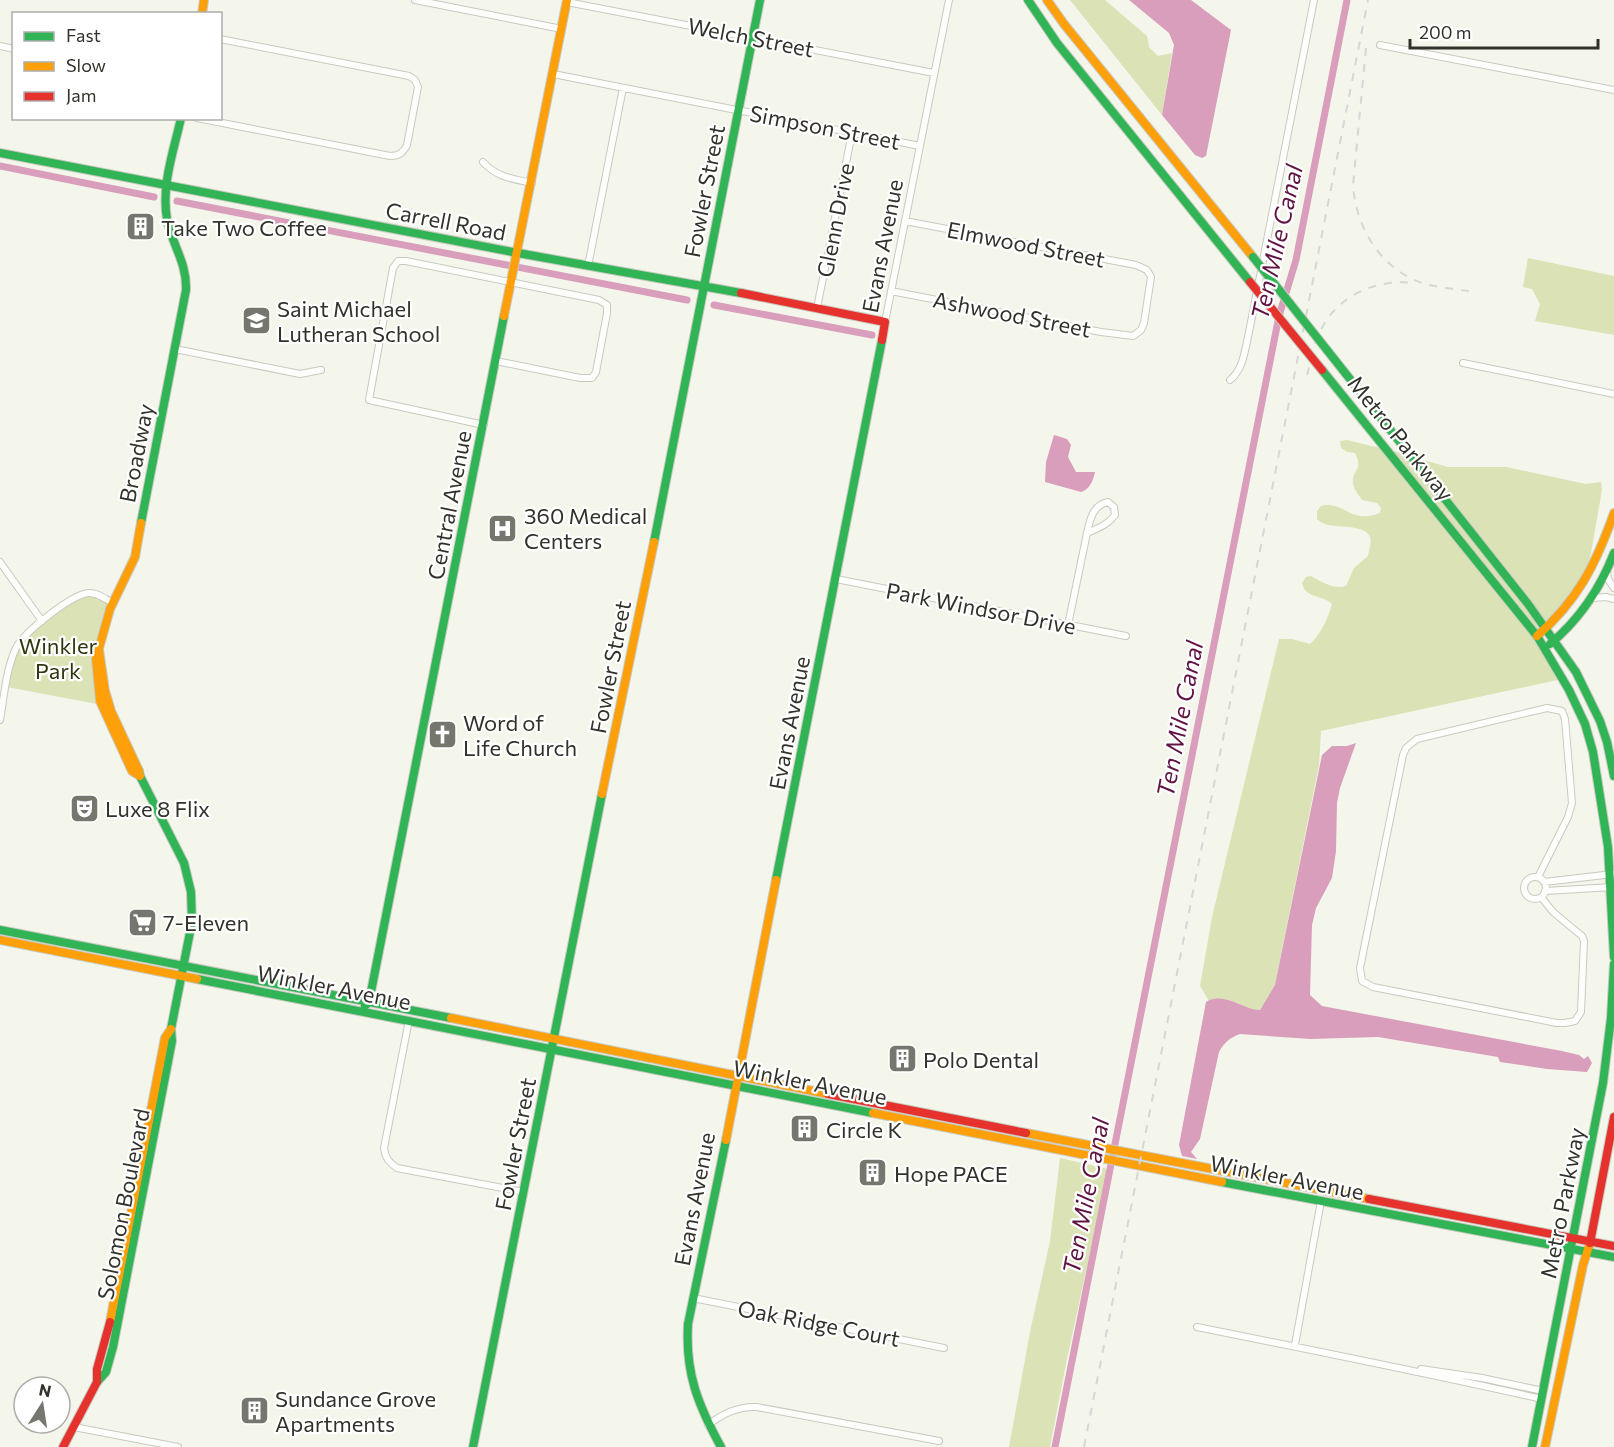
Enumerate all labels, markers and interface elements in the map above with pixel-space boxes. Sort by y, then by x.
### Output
legend [12,12,222,120]
street label: Welch Street [686,12,816,62]
scale bar [1410,12,1598,50]
text: 200 m [1419,21,1472,43]
text: Fast [66,24,101,46]
text: Slow [66,54,106,76]
text: Jam [66,84,96,106]
street label: Simpson Street [747,99,903,155]
street label: Fowler Street [678,122,730,260]
street label: Glenn Drive [811,161,859,279]
water label: Ten Mile Canal [1244,161,1308,322]
street label: Evans Avenue [856,177,908,315]
street label: Carrell Road [383,196,509,246]
building icon: Take Two Coffee [124,211,156,243]
place label: Take Two Coffee [161,214,327,241]
street label: Elmwood Street [945,215,1107,273]
street label: Ashwood Street [931,285,1093,343]
place label: Saint Michael Lutheran School [277,295,440,347]
school or university icon: Saint Michael Lutheran School [240,305,272,337]
street label: Metro Parkway [1342,370,1460,506]
street label: Broadway [113,401,159,505]
street label: Central Avenue [421,428,477,582]
place label: 360 Medical Centers [524,502,647,554]
hospital icon: 360 Medical Centers [487,512,519,544]
street label: Park Windsor Drive [884,576,1078,640]
street label: Fowler Street [584,598,636,736]
park label: Winkler Park [19,632,98,684]
water label: Ten Mile Canal [1150,638,1209,800]
street label: Evans Avenue [763,654,815,792]
place label: Word of Life Church [463,709,577,761]
church icon: Word of Life Church [426,719,458,751]
theatre icon: Luxe 8 Flix [68,792,100,824]
place label: Luxe 8 Flix [105,795,210,822]
supermarket icon: 7-Eleven [126,906,158,938]
place label: 7-Eleven [163,909,249,936]
street label: Winkler Avenue [255,959,413,1015]
building icon: Polo Dental [886,1043,918,1075]
place label: Polo Dental [923,1046,1039,1073]
street label: Winkler Avenue [731,1054,889,1110]
street label: Fowler Street [489,1075,541,1213]
street label: Solomon Boulevard [91,1106,155,1302]
building icon: Circle K [789,1113,821,1145]
water label: Ten Mile Canal [1056,1115,1115,1277]
place label: Circle K [826,1116,902,1143]
street label: Metro Parkway [1534,1125,1590,1281]
street label: Evans Avenue [668,1130,720,1268]
street label: Winkler Avenue [1208,1149,1366,1205]
building icon: Hope PACE [857,1157,889,1189]
place label: Hope PACE [894,1160,1008,1187]
street label: Oak Ridge Court [736,1294,902,1352]
north arrow [12,1375,72,1435]
text: N [37,1379,53,1400]
place label: Sundance Grove Apartments [275,1385,436,1437]
building icon: Sundance Grove Apartments [238,1395,270,1427]

